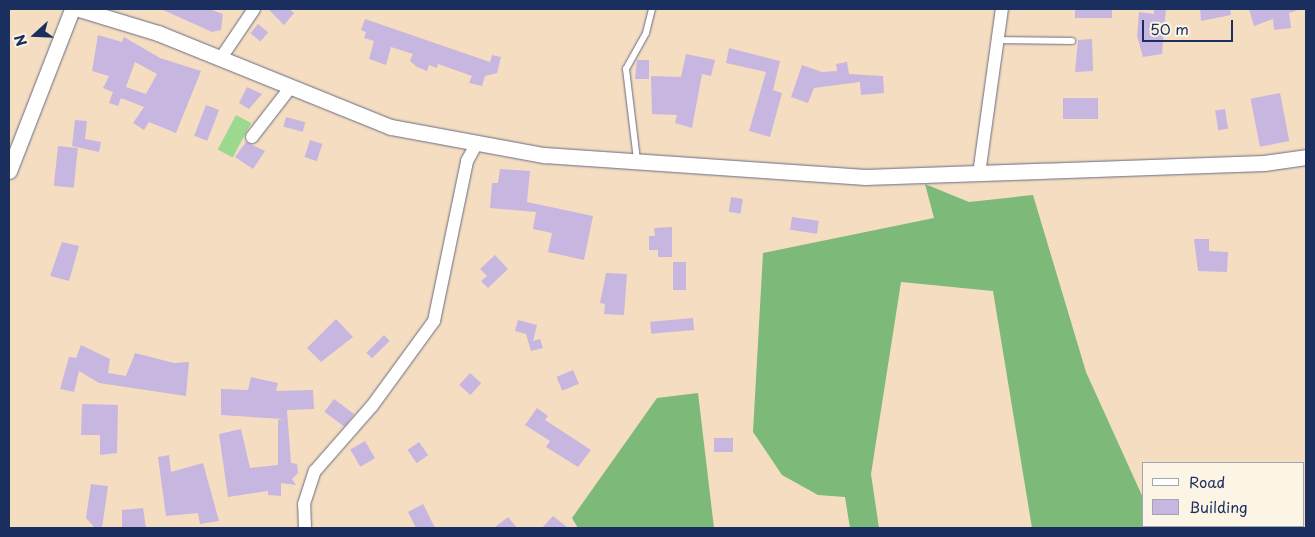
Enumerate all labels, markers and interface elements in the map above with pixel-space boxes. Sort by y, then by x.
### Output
north arrow [10,10,60,60]
scale bar [1145,10,1236,42]
text: 50 m [1150,17,1189,40]
text: N [9,31,32,49]
legend [1142,462,1305,527]
text: Road [1189,470,1225,493]
text: Building [1189,495,1248,518]

